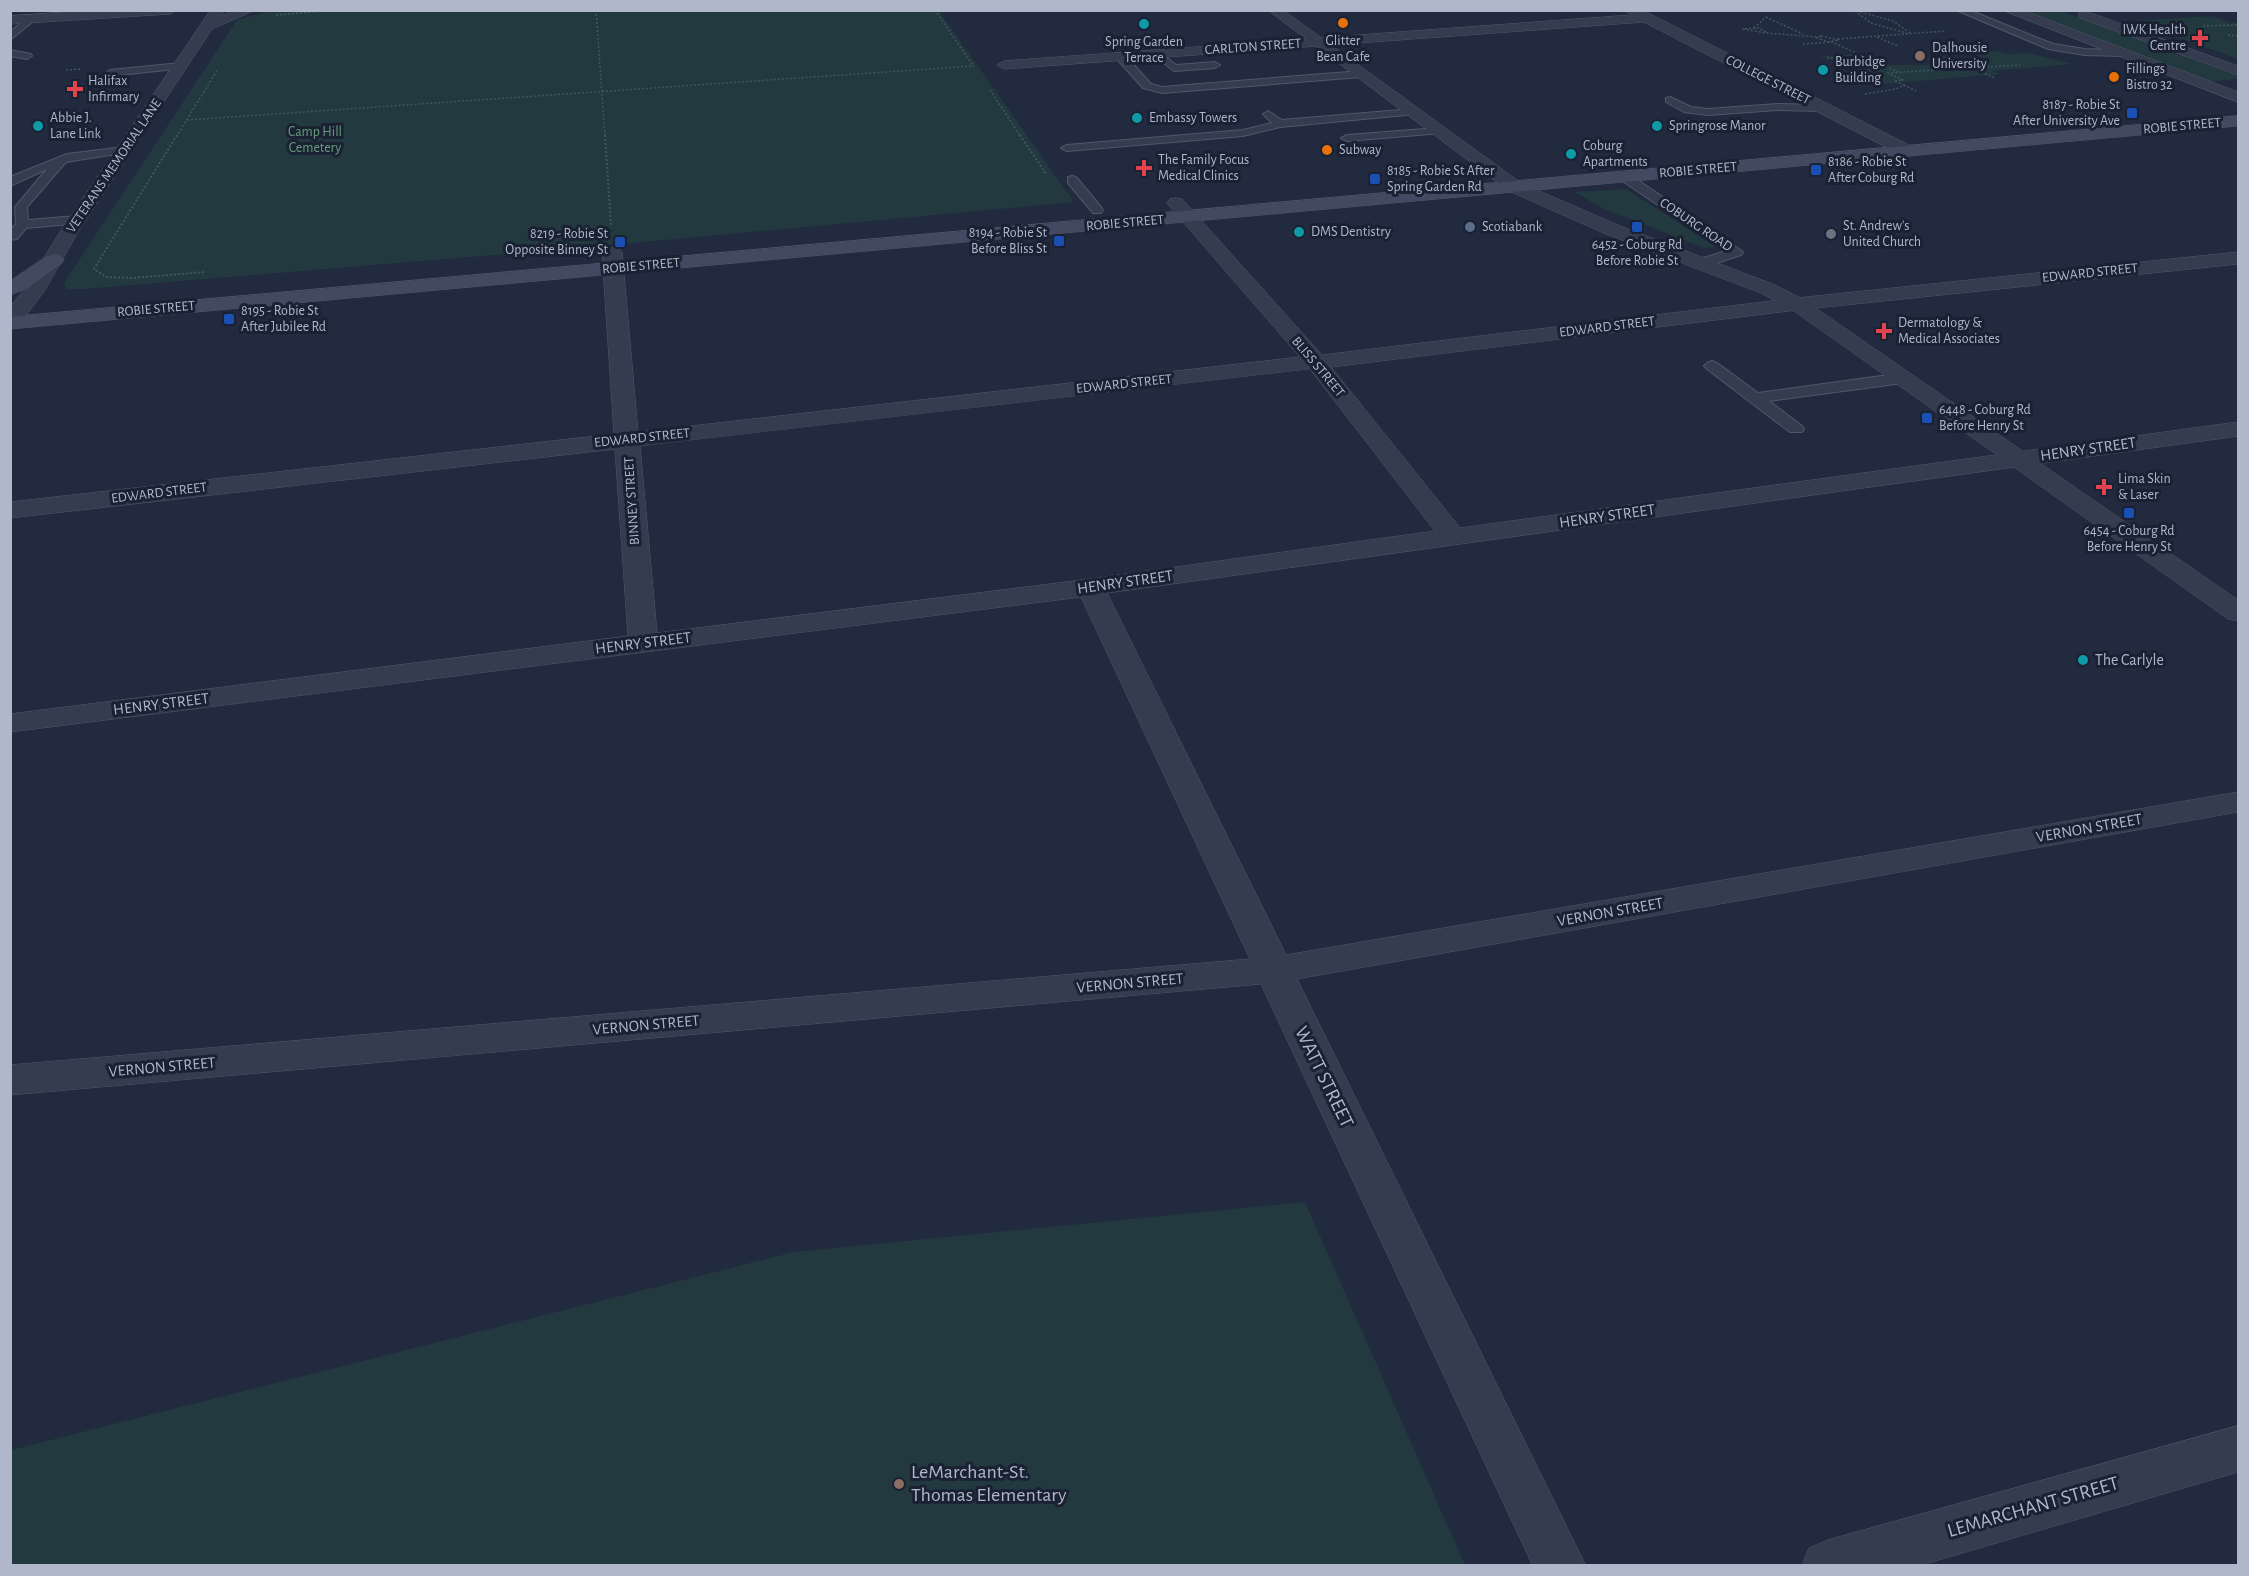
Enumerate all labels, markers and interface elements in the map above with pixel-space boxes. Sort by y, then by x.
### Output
marker: Glitter Bean Cafe [1336,16,1350,30]
marker: Spring Garden Terrace [1137,17,1151,31]
place label: IWK Health Centre [2123,23,2186,53]
marker: IWK Health Centre [2191,29,2209,47]
place label: Glitter Bean Cafe [1316,34,1370,64]
place label: Spring Garden Terrace [1105,35,1183,65]
street label: CARLTON STREET [1204,37,1302,57]
place label: Dalhousie University [1932,41,1987,71]
marker: Dalhousie University [1913,49,1927,63]
street label: COLLEGE STREET [1723,53,1813,107]
place label: Burbidge Building [1835,55,1885,85]
place label: Fillings Bistro 32 [2126,62,2172,92]
marker: Burbidge Building [1816,63,1830,77]
marker: Fillings Bistro 32 [2107,70,2121,84]
place label: Halifax Infirmary [88,74,139,104]
marker: Halifax Infirmary [66,80,84,98]
street label: VETERANS MEMORIAL LANE [64,96,164,236]
place label: 8187 - Robie St After University Ave [2013,98,2121,128]
marker: 8187 - Robie St After University Ave [2125,106,2139,120]
place label: Abbie J. Lane Link [50,111,102,141]
marker: Embassy Towers [1130,111,1144,125]
place label: Embassy Towers [1149,111,1237,125]
street label: ROBIE STREET [2142,116,2222,136]
marker: Abbie J. Lane Link [31,119,45,133]
marker: Springrose Manor [1650,119,1664,133]
place label: Springrose Manor [1669,119,1766,133]
park label: Camp Hill Cemetery [288,125,342,155]
place label: Coburg Apartments [1583,139,1648,169]
marker: Subway [1320,143,1334,157]
place label: Subway [1339,143,1381,157]
marker: Coburg Apartments [1564,147,1578,161]
place label: The Family Focus Medical Clinics [1158,153,1249,183]
place label: 8186 - Robie St After Coburg Rd [1828,155,1914,185]
marker: The Family Focus Medical Clinics [1135,159,1153,177]
street label: ROBIE STREET [1658,160,1738,180]
marker: 8186 - Robie St After Coburg Rd [1809,163,1823,177]
place label: 8185 - Robie St After Spring Garden Rd [1387,164,1495,194]
marker: 8185 - Robie St After Spring Garden Rd [1368,172,1382,186]
street label: COBURG ROAD [1657,196,1735,254]
street label: ROBIE STREET [1085,213,1165,233]
place label: St. Andrew's United Church [1843,219,1921,249]
marker: Scotiabank [1463,220,1477,234]
place label: Scotiabank [1482,220,1543,234]
marker: 6452 - Coburg Rd Before Robie St [1630,220,1644,234]
marker: DMS Dentistry [1292,225,1306,239]
place label: DMS Dentistry [1311,225,1391,239]
place label: 8194 - Robie St Before Bliss St [969,226,1048,256]
place label: 8219 - Robie St Opposite Binney St [505,227,609,257]
marker: St. Andrew's United Church [1824,227,1838,241]
marker: 8194 - Robie St Before Bliss St [1052,234,1066,248]
marker: 8219 - Robie St Opposite Binney St [613,235,627,249]
place label: 6452 - Coburg Rd Before Robie St [1592,238,1682,268]
street label: ROBIE STREET [601,256,681,276]
street label: EDWARD STREET [2041,261,2139,285]
street label: ROBIE STREET [116,299,196,319]
place label: 8195 - Robie St After Jubilee Rd [241,304,326,334]
marker: 8195 - Robie St After Jubilee Rd [222,312,236,326]
street label: EDWARD STREET [1558,314,1656,340]
place label: Dermatology & Medical Associates [1898,316,2000,346]
marker: Dermatology & Medical Associates [1875,322,1893,340]
street label: BLISS STREET [1289,334,1347,400]
street label: EDWARD STREET [1075,372,1173,396]
place label: 6448 - Coburg Rd Before Henry St [1939,403,2031,433]
marker: 6448 - Coburg Rd Before Henry St [1920,411,1934,425]
street label: EDWARD STREET [593,426,691,450]
street label: HENRY STREET [2039,434,2137,464]
street label: BINNEY STREET [622,456,642,545]
place label: Lima Skin & Laser [2118,472,2171,502]
marker: Lima Skin & Laser [2095,478,2113,496]
street label: EDWARD STREET [110,480,208,506]
street label: HENRY STREET [1558,501,1656,531]
marker: 6454 - Coburg Rd Before Henry St [2122,506,2136,520]
place label: 6454 - Coburg Rd Before Henry St [2083,524,2175,554]
street label: HENRY STREET [1076,567,1174,597]
street label: HENRY STREET [594,629,692,657]
place label: The Carlyle [2095,652,2164,669]
marker: The Carlyle [2076,653,2090,667]
street label: HENRY STREET [112,690,210,718]
street label: VERNON STREET [2035,811,2143,845]
street label: VERNON STREET [1556,895,1664,929]
street label: VERNON STREET [1076,970,1184,996]
street label: VERNON STREET [592,1012,700,1038]
street label: WATT STREET [1291,1023,1357,1131]
street label: VERNON STREET [108,1054,216,1080]
place label: LeMarchant-St. Thomas Elementary [911,1462,1067,1505]
street label: LEMARCHANT STREET [1945,1473,2121,1541]
marker: LeMarchant-St. Thomas Elementary [892,1477,906,1491]

